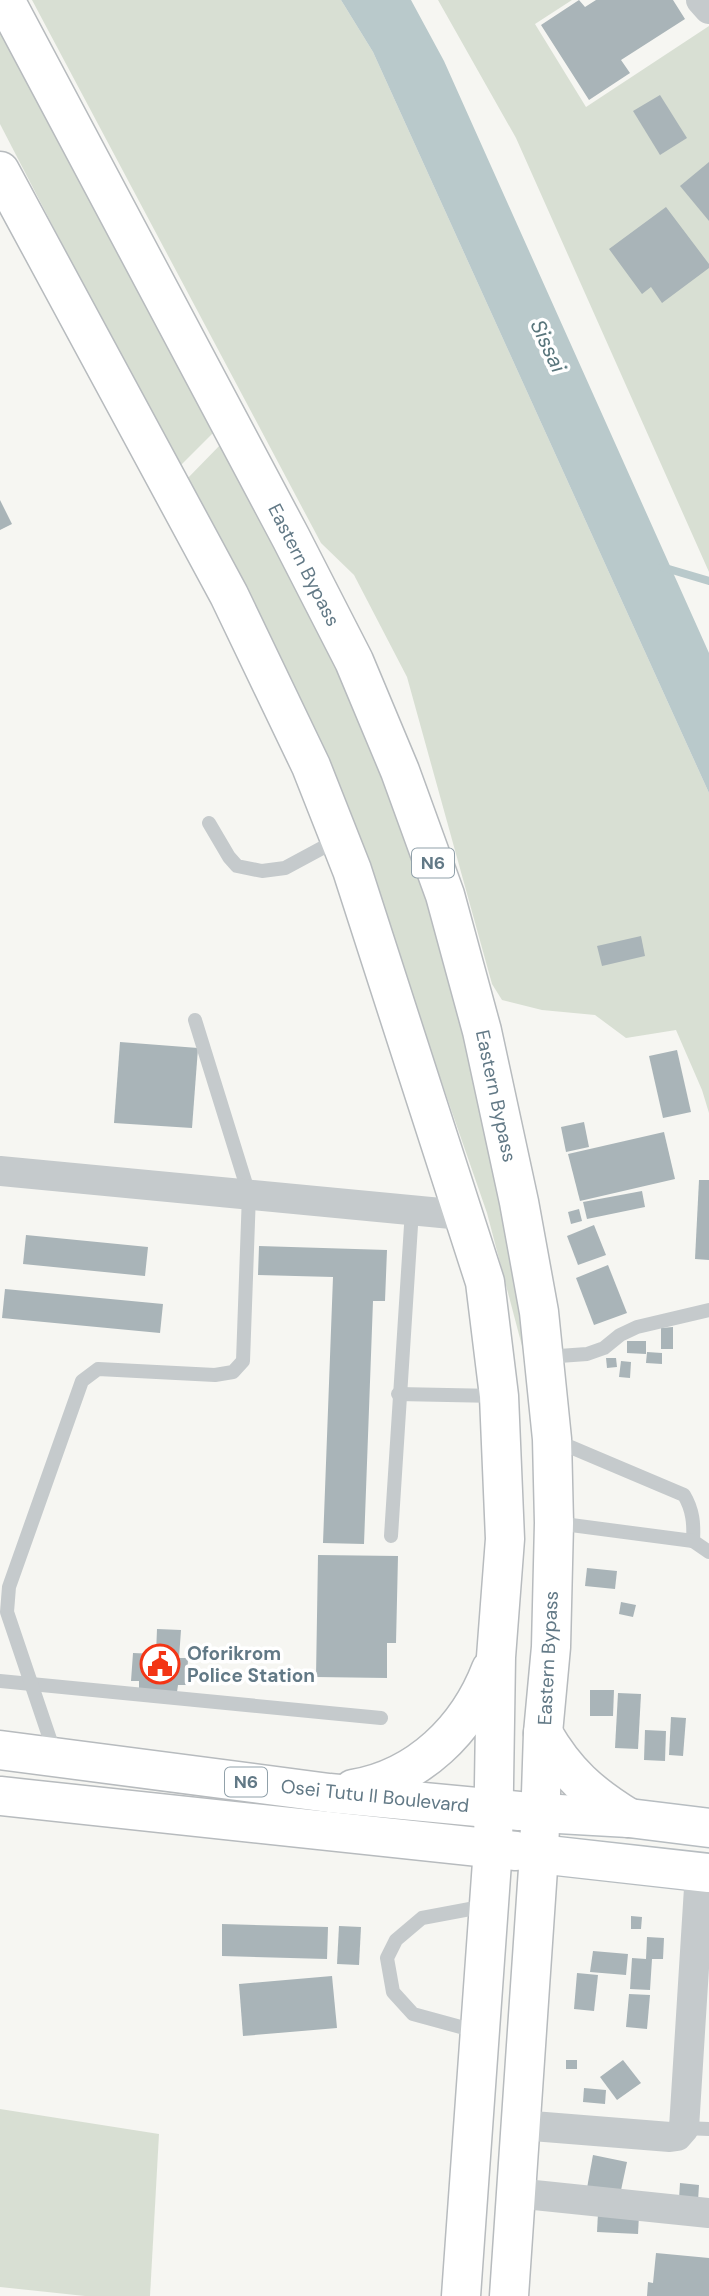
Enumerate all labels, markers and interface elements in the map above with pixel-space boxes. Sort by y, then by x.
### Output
water label: Sissai [524,315,573,378]
street label: Eastern Bypass [262,499,346,631]
road number: N6 [412,848,454,878]
street label: Eastern Bypass [470,1028,522,1164]
street label: Eastern Bypass [532,1590,564,1726]
place label: Oforikrom Police Station [187,1641,315,1688]
public building icon: Oforikrom Police Station [139,1643,181,1685]
road number: N6 [225,1768,267,1797]
street label: Osei Tutu II Boulevard [280,1774,470,1818]

